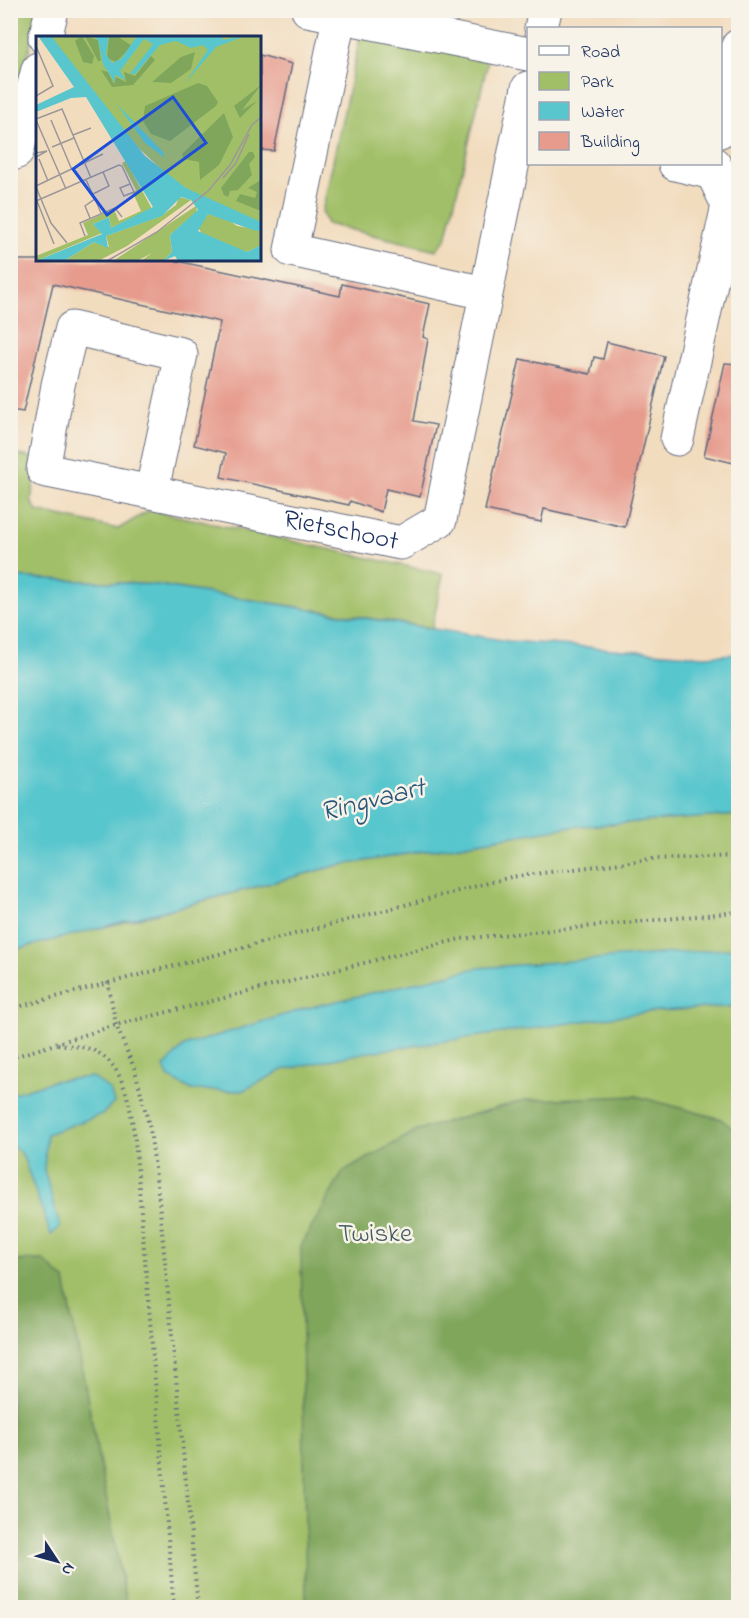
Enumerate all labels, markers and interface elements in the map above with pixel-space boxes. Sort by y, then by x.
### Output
legend [527,27,722,165]
inset map [36,36,261,261]
text: Road [581,40,620,66]
text: Park [581,70,614,96]
text: Water [581,100,625,126]
text: Building [580,130,640,157]
street label: Rietschoot [280,500,402,561]
water label: Ringvaart [317,768,432,834]
park label: Twiske [338,1215,413,1254]
north arrow [27,1531,87,1591]
text: N [55,1557,80,1580]

